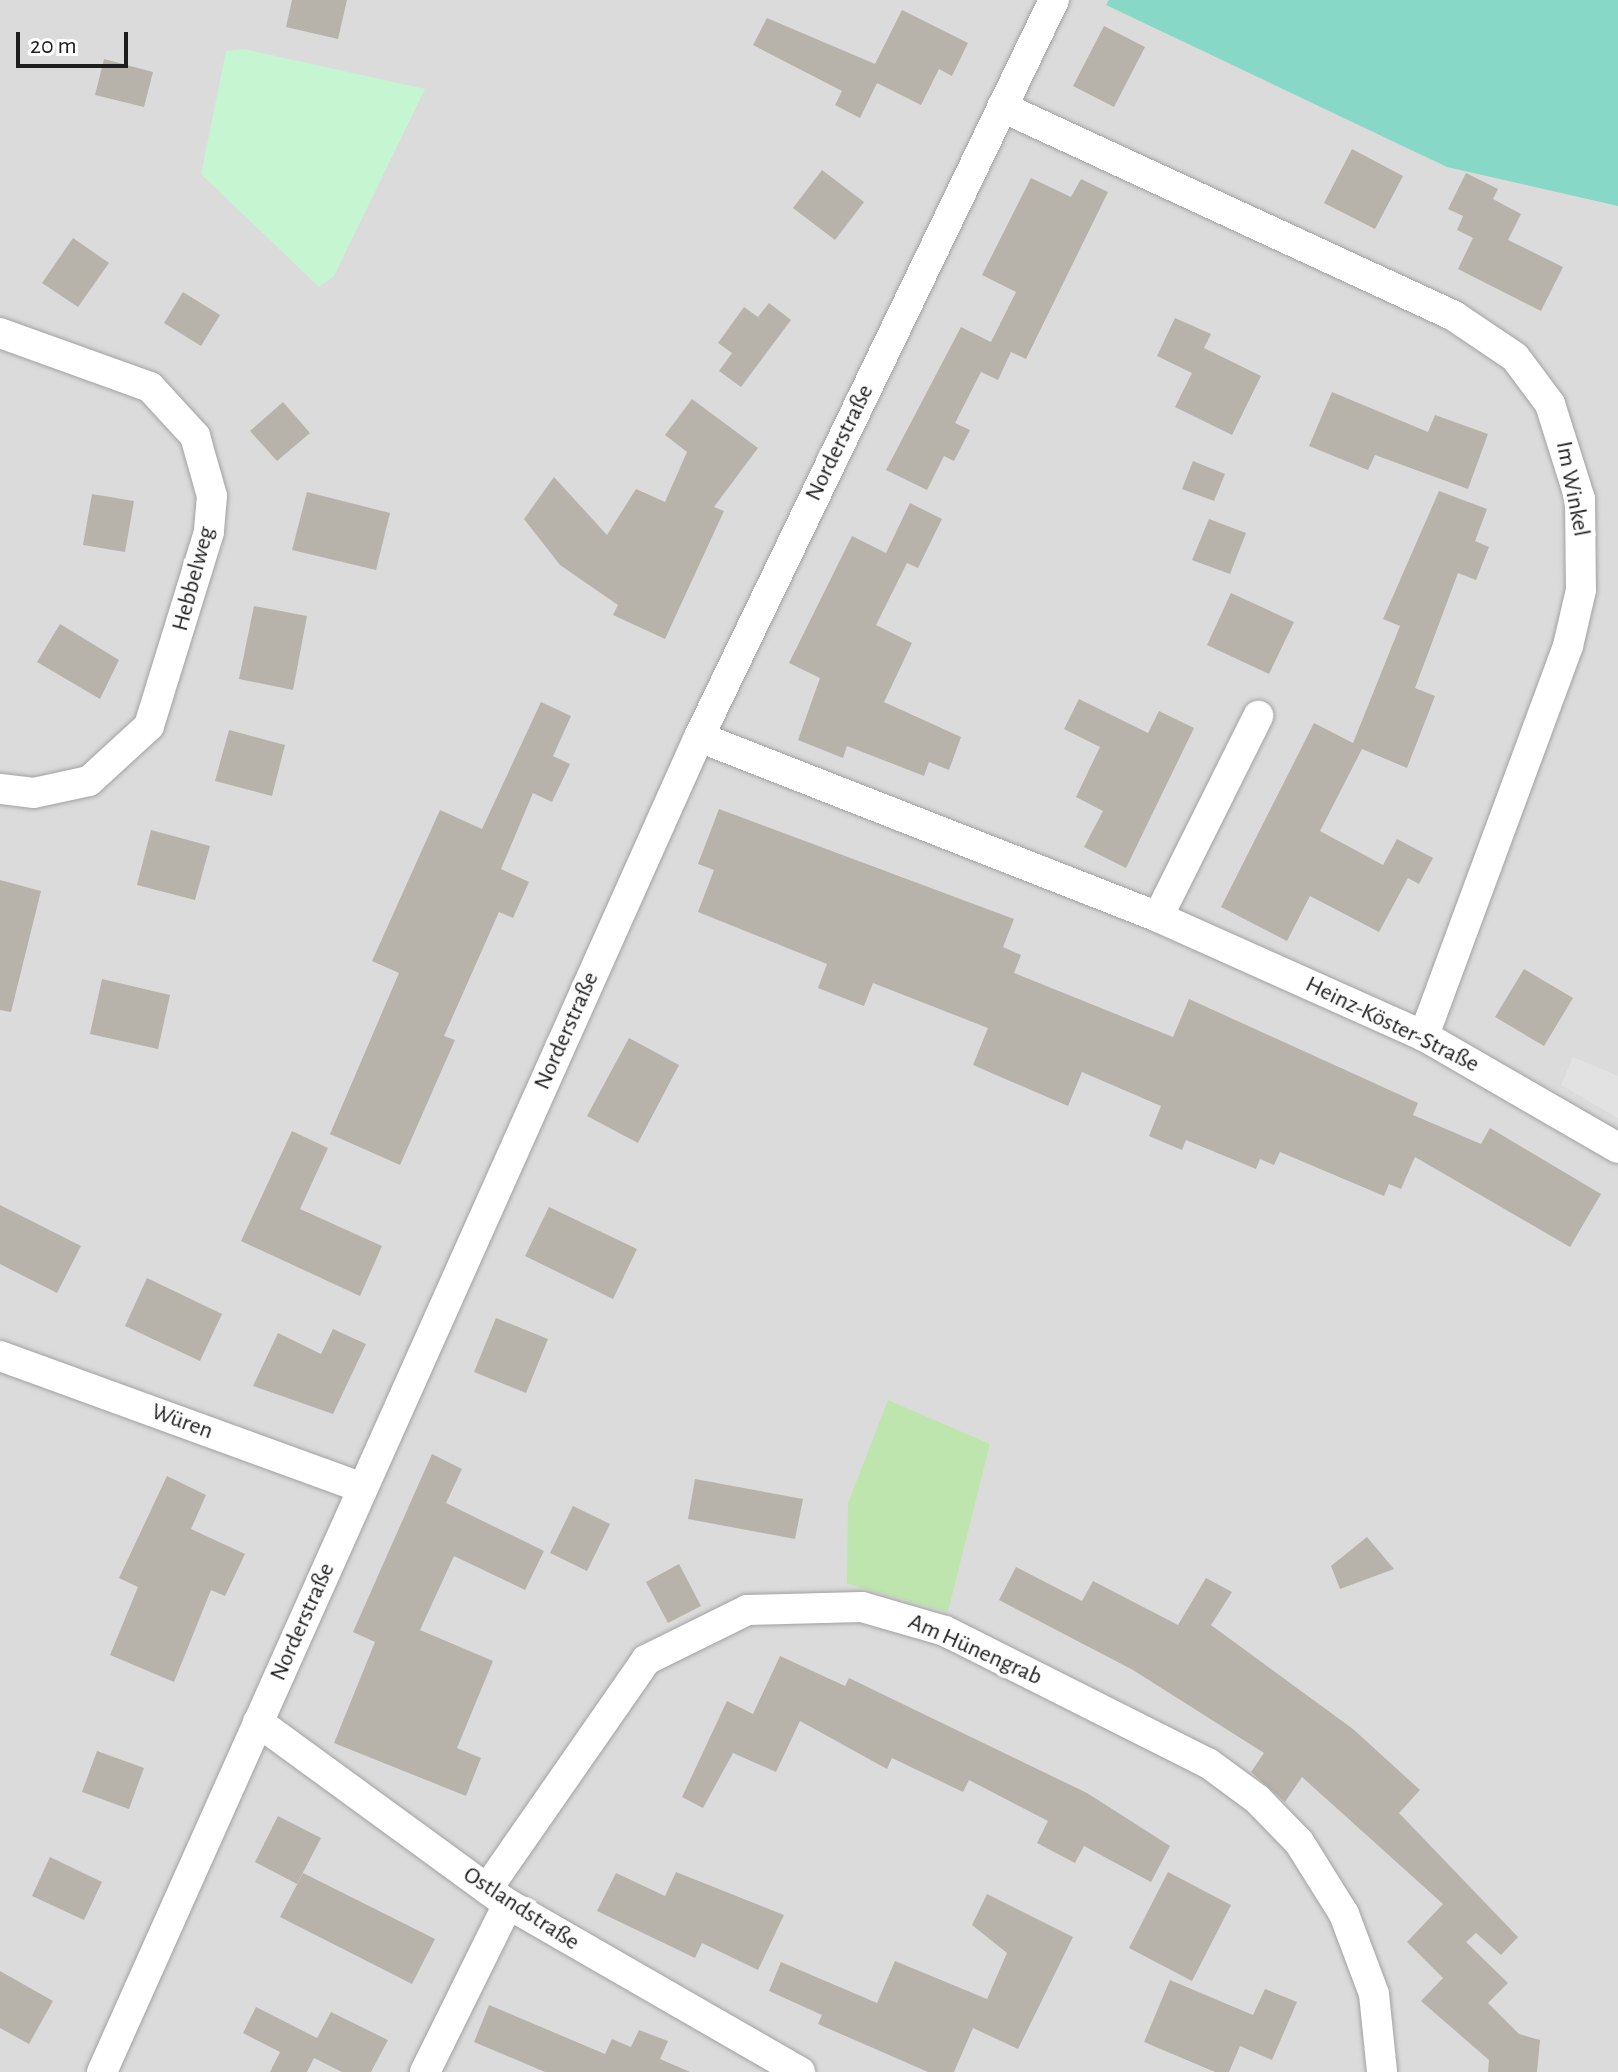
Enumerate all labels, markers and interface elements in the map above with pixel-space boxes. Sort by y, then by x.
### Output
scale bar [20,16,132,66]
text: 20 m [30,34,77,58]
street label: Norderstraße [799,380,881,506]
street label: Im Winkel [1549,439,1595,539]
street label: Hebbelweg [166,524,222,634]
street label: Norderstraße [528,968,606,1094]
street label: Heinz-Köster-Straße [1300,970,1484,1080]
street label: Würen [147,1398,217,1446]
street label: Norderstraße [264,1559,342,1685]
street label: Am Hünengrab [904,1608,1046,1692]
street label: Ostlandstraße [457,1861,585,1957]

